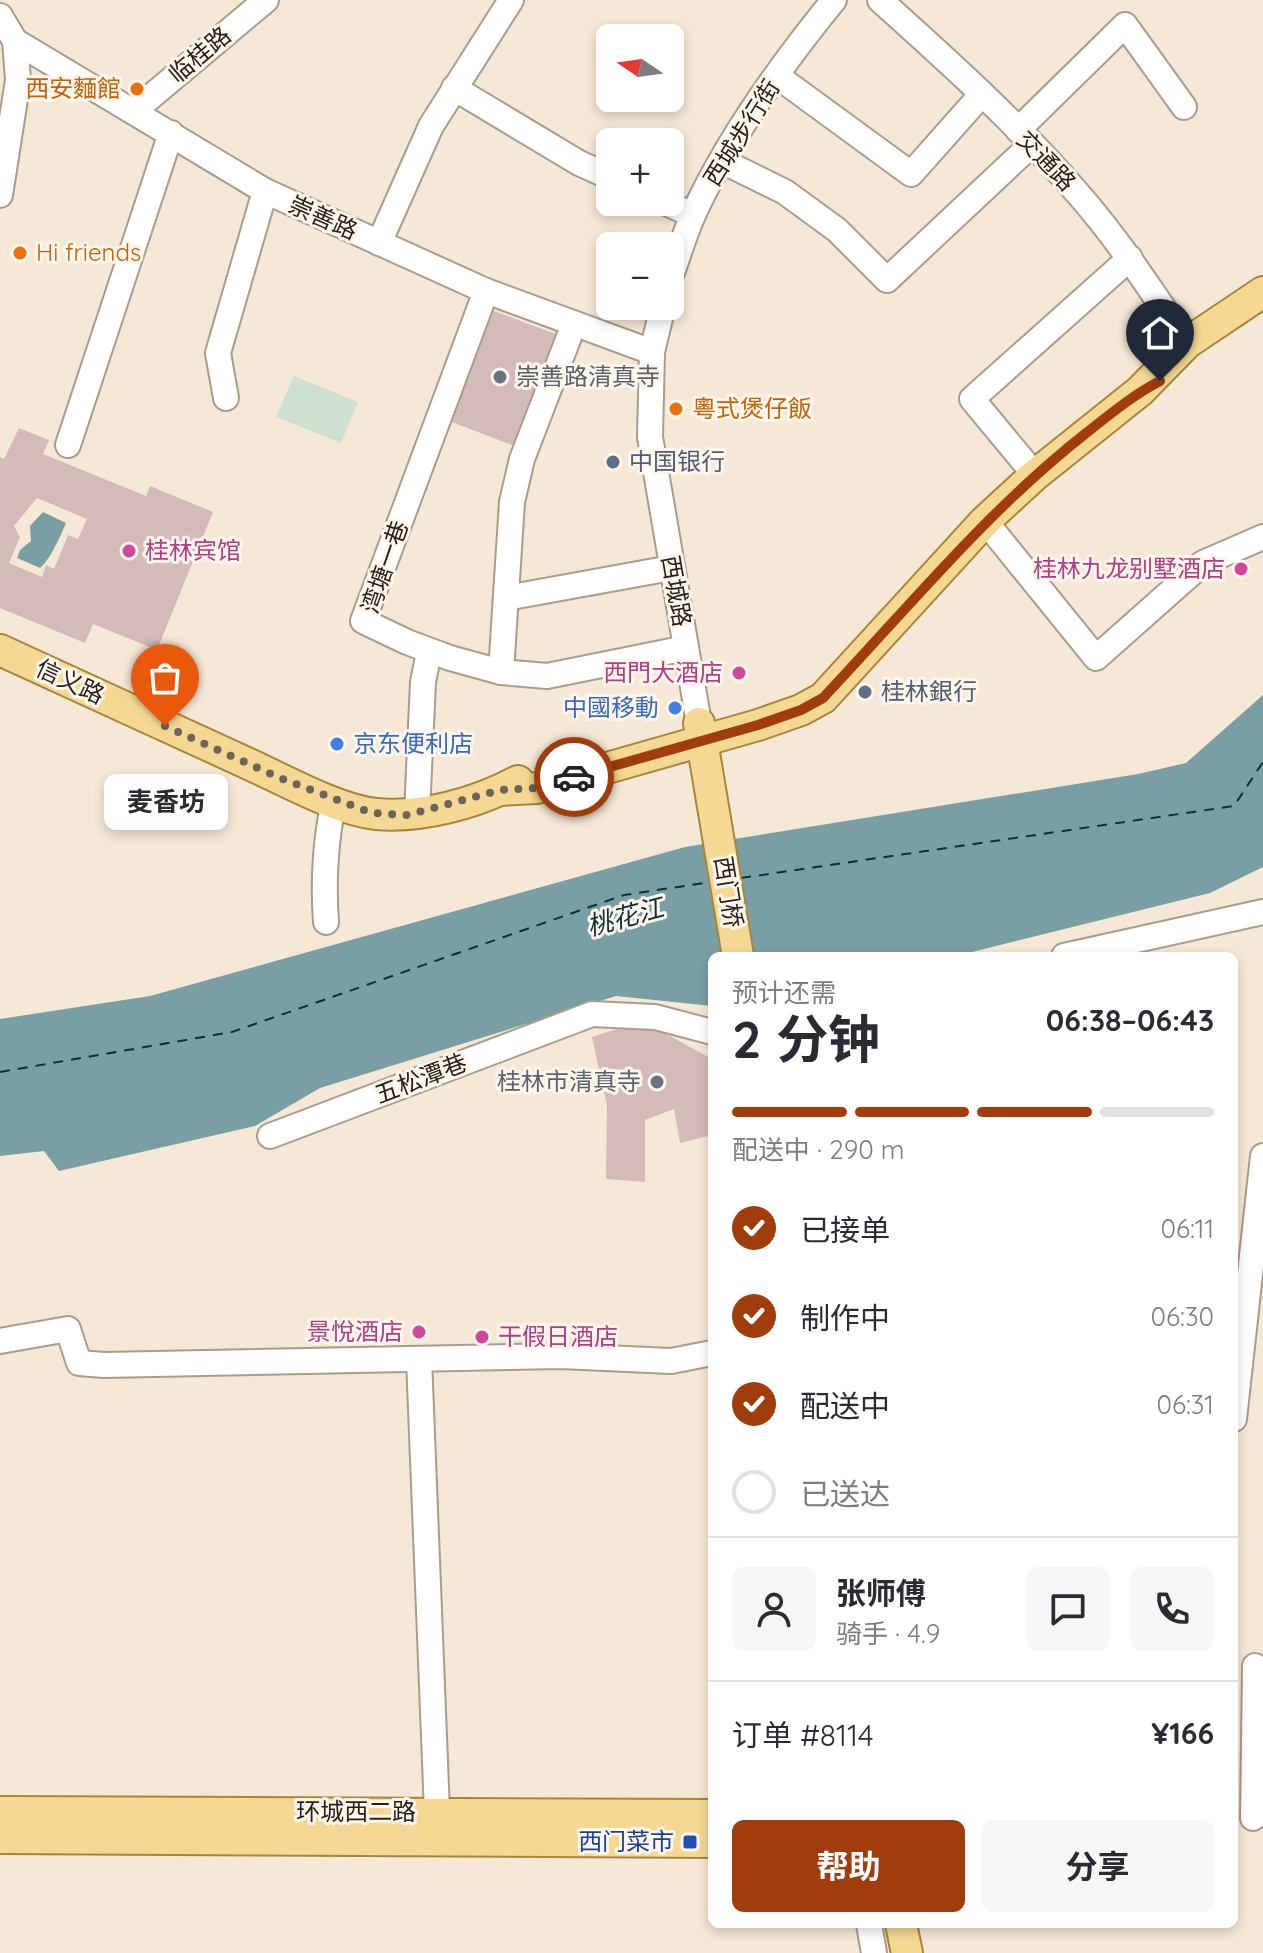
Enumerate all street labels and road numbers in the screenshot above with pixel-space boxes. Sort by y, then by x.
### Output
street label: 临桂路 [162,20,237,89]
street label: 西城步行街 [697,74,786,191]
street label: 交通路 [1011,124,1083,197]
street label: 崇善路 [284,189,362,245]
street label: 湾塘一巷 [354,516,414,617]
street label: 西城路 [656,553,698,629]
street label: 信义路 [31,652,109,710]
street label: 西门桥 [709,854,749,930]
street label: 五松潭巷 [370,1047,471,1109]
street label: 环城西二路 [296,1796,416,1826]

